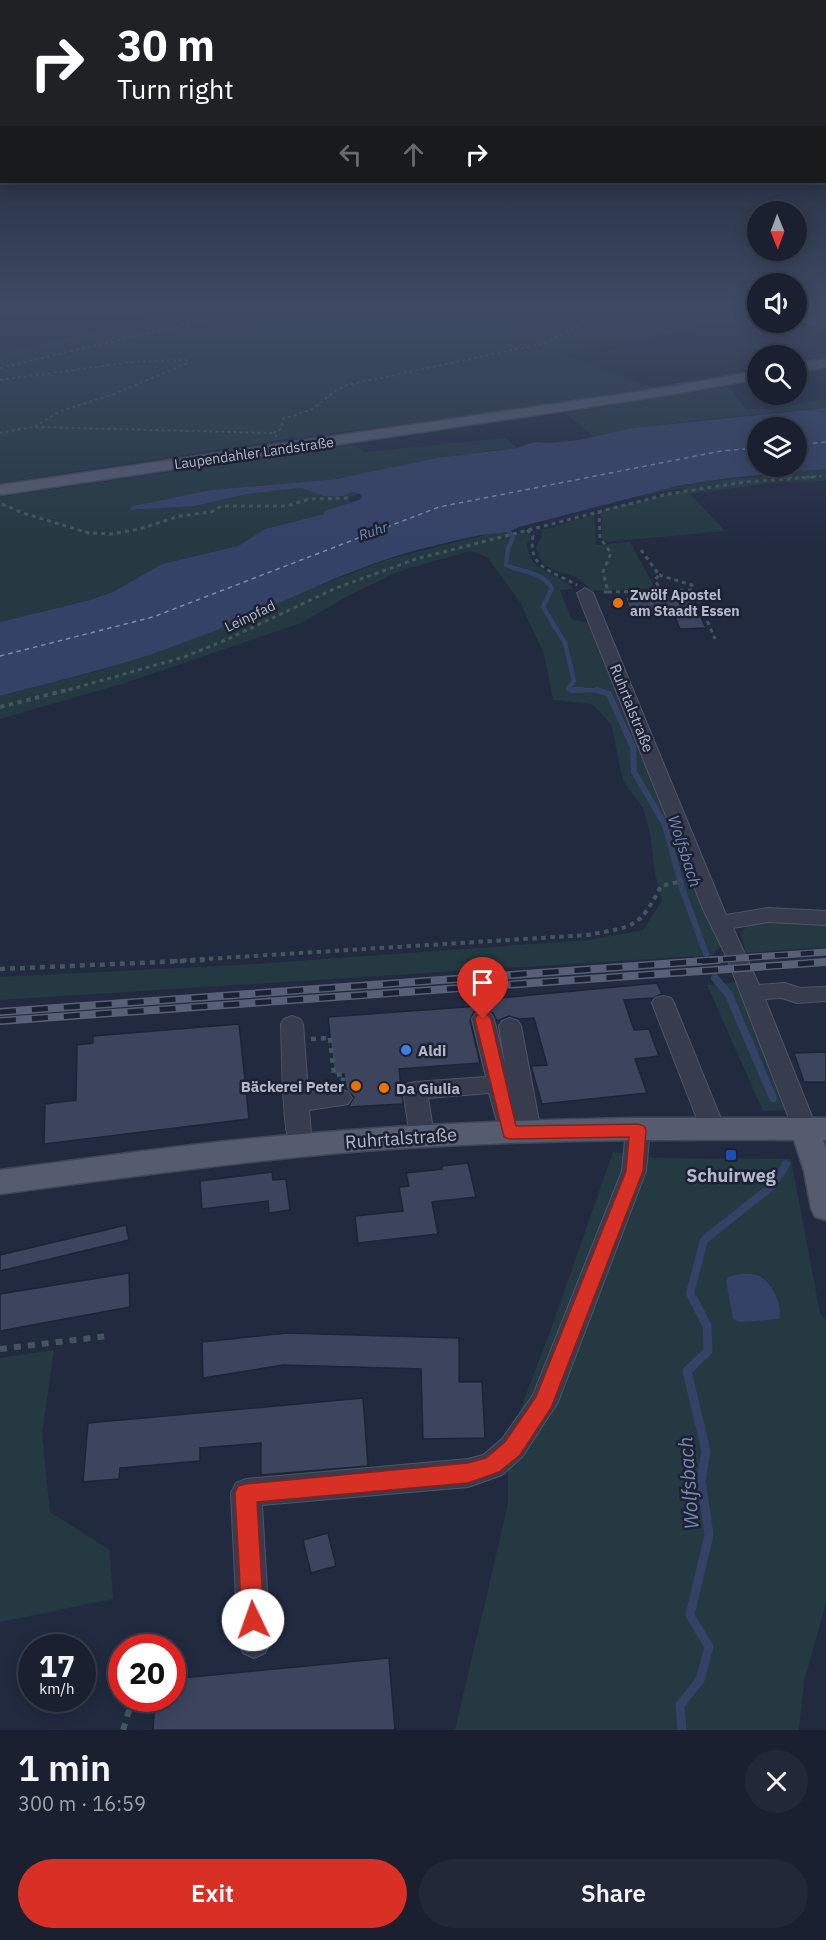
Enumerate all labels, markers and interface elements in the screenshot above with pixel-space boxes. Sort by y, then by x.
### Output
text: 30 m [117,18,215,73]
icon: right [18,24,96,102]
text: Turn right [117,71,234,106]
icon: left [334,138,367,171]
icon: ahead [397,138,430,171]
icon: right [460,138,493,171]
north arrow [747,201,807,261]
map controls [747,201,807,477]
button: sound [747,273,807,333]
button: search [747,345,807,405]
button: layers [747,417,807,477]
street label: Laupendahler Landstraße [173,433,335,473]
water label: Ruhr [356,517,391,544]
place label: Zwölf Apostel am Staadt Essen [630,586,740,620]
street label: Leinpfad [222,596,278,636]
marker: Zwölf Apostel am Staadt Essen [611,596,625,610]
street label: Ruhrtalstraße [606,661,658,755]
water label: Wolfsbach [664,813,706,889]
pin [457,957,508,1019]
icon: arrive [466,966,499,999]
place label: Aldi [418,1041,446,1060]
marker: Aldi [399,1043,413,1057]
place label: Bäckerei Peter [241,1077,344,1096]
marker: Bäckerei Peter [349,1079,363,1093]
place label: Da Giulia [396,1079,460,1098]
marker: Da Giulia [377,1081,391,1095]
street label: Ruhrtalstraße [344,1123,458,1153]
marker: Schuirweg [724,1148,738,1162]
place label: Schuirweg [686,1164,776,1187]
water label: Wolfsbach [671,1436,705,1530]
position arrow [221,1588,285,1652]
speed limit sign: 20 [108,1634,186,1712]
text: 17 [39,1646,75,1685]
text: km/h [39,1679,75,1698]
text: 1 min [18,1744,111,1791]
button: close [745,1750,808,1813]
text: 300 m · 16:59 [18,1790,146,1817]
button: Exit [18,1859,407,1928]
button: Share [419,1859,808,1928]

